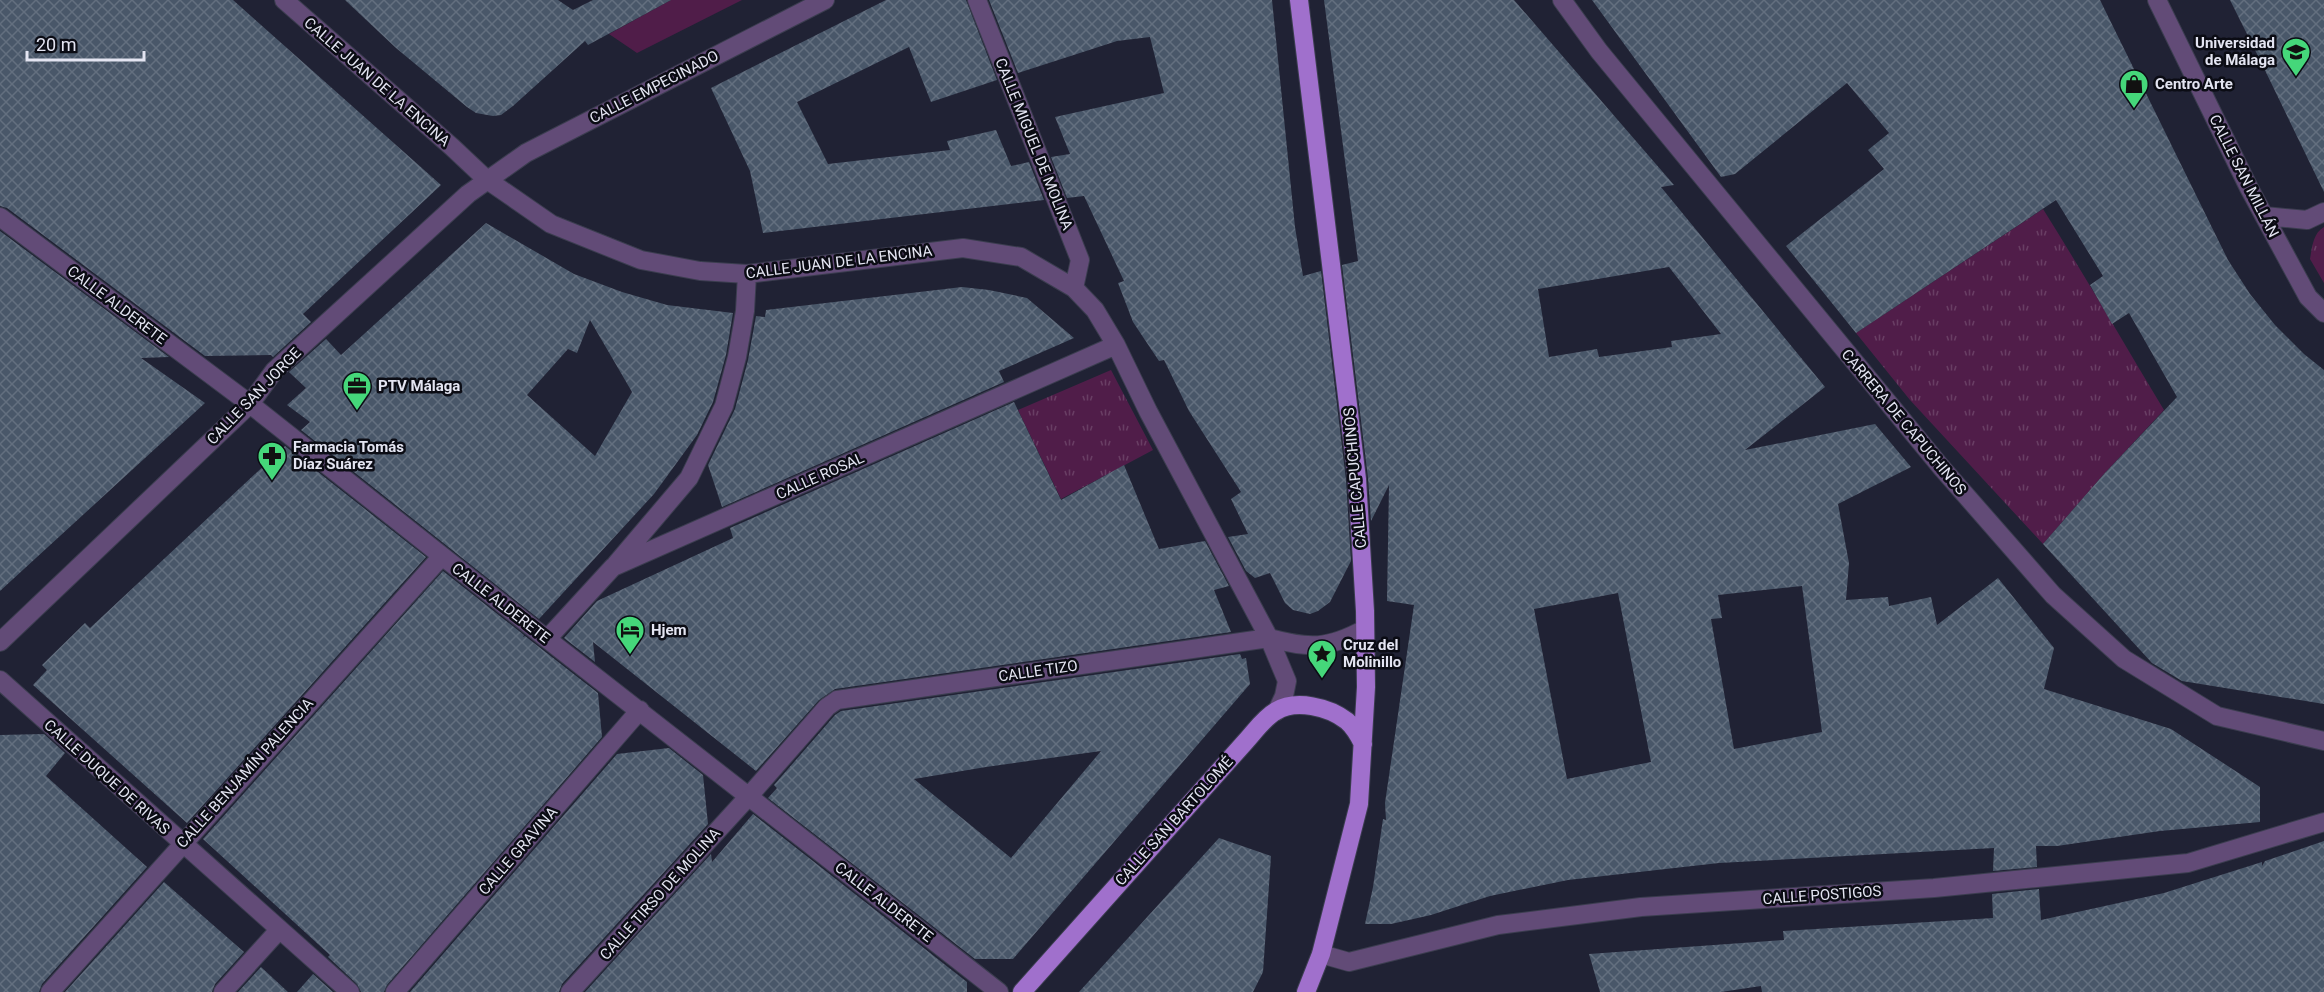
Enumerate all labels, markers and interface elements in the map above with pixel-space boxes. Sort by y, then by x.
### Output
street label: CALLE JUAN DE LA ENCINA [300,14,454,150]
scale bar [27,24,144,62]
text: 20 m [36,34,76,55]
place label: Universidad de Málaga [2195,34,2275,69]
school or university icon: Universidad de Málaga [2280,36,2312,78]
street label: CALLE EMPECINADO [587,47,721,127]
street label: CALLE MIGUEL DE MOLINA [991,55,1077,233]
shop icon: Centro Arte [2118,68,2150,110]
place label: Centro Arte [2155,75,2233,93]
street label: CALLE SAN MILLÁN [2205,112,2283,240]
street label: CALLE JUAN DE LA ENCINA [745,242,933,282]
street label: CALLE ALDERETE [64,262,171,348]
street label: CALLE SAN JORGE [203,343,305,448]
street label: CARRERA DE CAPUCHINOS [1838,346,1970,499]
office icon: PTV Málaga [341,370,373,412]
place label: PTV Málaga [378,377,460,395]
street label: CALLE CAPUCHINOS [1340,407,1370,549]
place label: Farmacia Tomás Díaz Suárez [293,438,404,473]
pharmacy icon: Farmacia Tomás Díaz Suárez [256,440,288,482]
street label: CALLE ROSAL [773,449,867,503]
street label: CALLE ALDERETE [448,559,554,647]
hotel icon: Hjem [614,614,646,656]
place label: Hjem [651,621,687,639]
place label: Cruz del Molinillo [1343,636,1401,671]
place icon: Cruz del Molinillo [1306,638,1338,680]
street label: CALLE TIZO [997,657,1079,685]
street label: CALLE BENJAMÍN PALENCIA [173,694,317,852]
street label: CALLE DUQUE DE RIVAS [40,716,174,838]
street label: CALLE SAN BARTOLOMÉ [1111,752,1237,889]
street label: CALLE GRAVINA [475,803,561,899]
street label: CALLE TIRSO DE MOLINA [596,824,724,964]
street label: CALLE ALDERETE [831,858,937,946]
street label: CALLE POSTIGOS [1762,882,1882,908]

